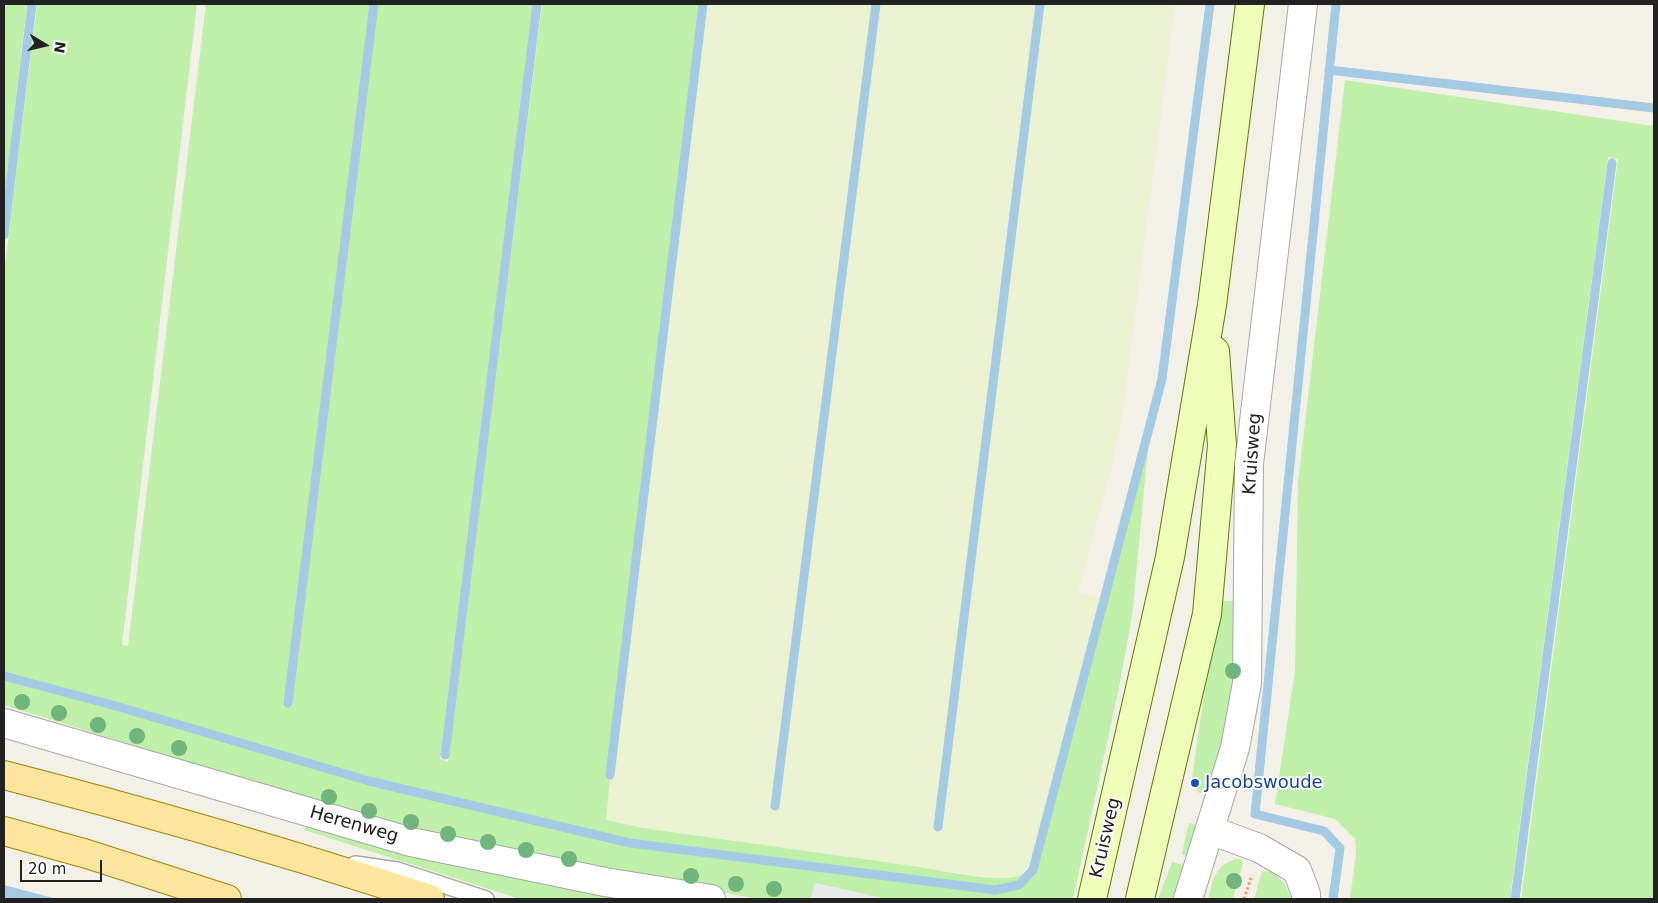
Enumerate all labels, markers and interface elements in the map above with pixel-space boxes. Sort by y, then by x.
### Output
north arrow [20,20,70,70]
text: N [51,40,69,54]
street label: Kruisweg [1239,412,1267,496]
place label: Jacobswoude [1205,772,1323,794]
marker: Jacobswoude [1189,777,1201,789]
street label: Kruisweg [1086,796,1126,880]
street label: Herenweg [307,802,401,848]
scale bar [22,850,105,882]
text: 20 m [28,860,66,878]

